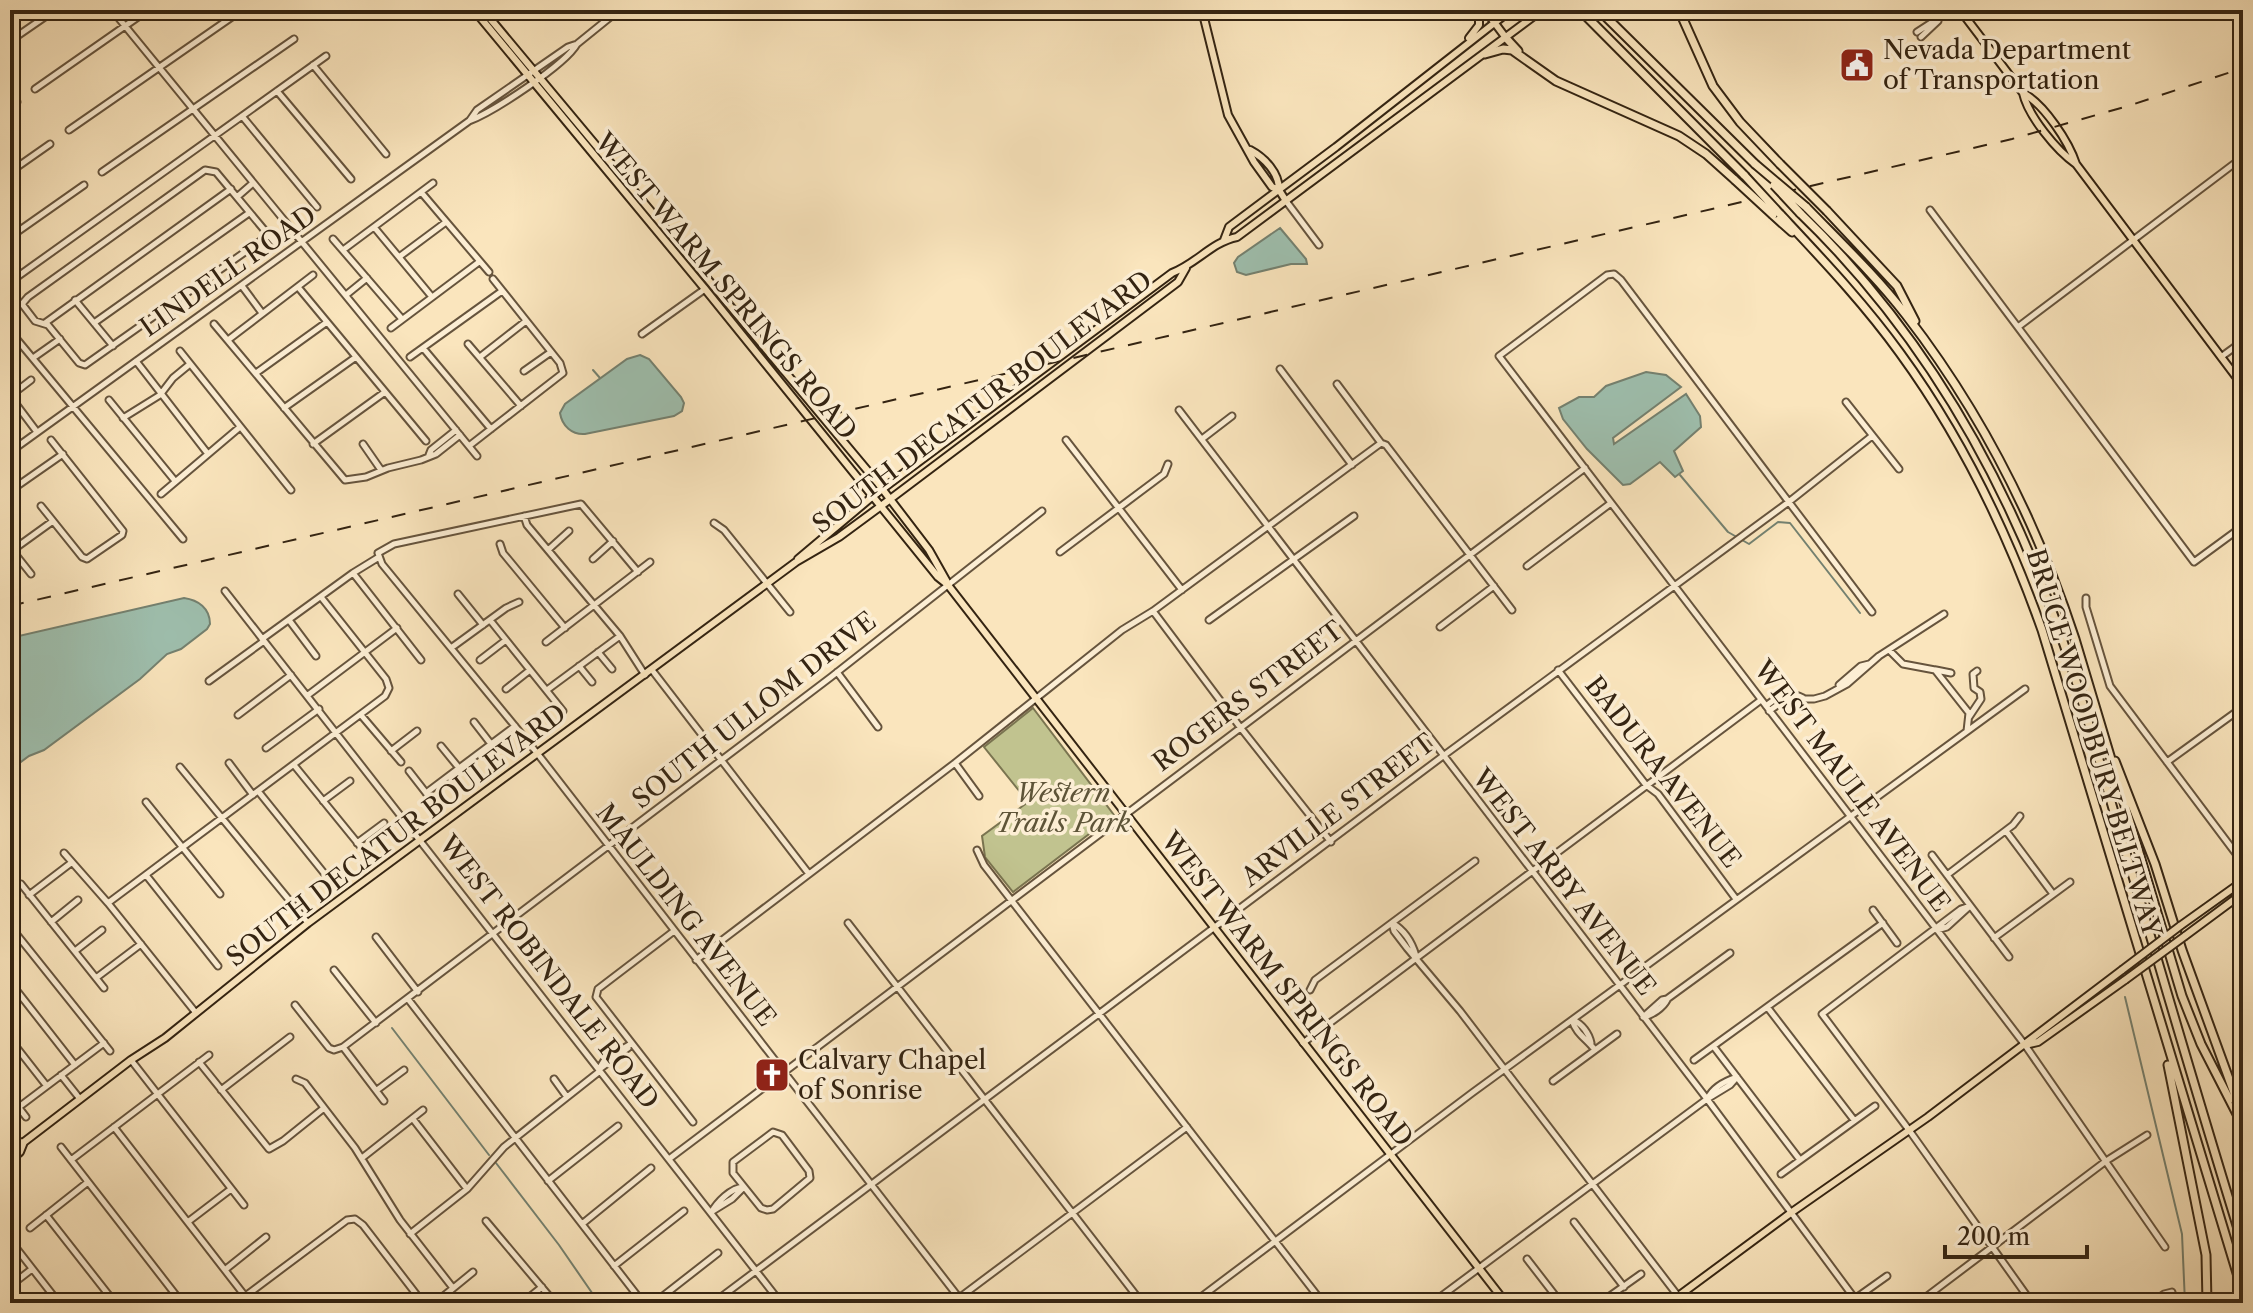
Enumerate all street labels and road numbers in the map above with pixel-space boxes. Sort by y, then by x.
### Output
street label: WEST WARM SPRINGS ROAD [588,125,864,446]
street label: LINDELL ROAD [134,198,322,344]
street label: SOUTH DECATUR BOULEVARD [806,264,1158,540]
street label: BRUCE WOODBURY BELTWAY [2020,545,2169,942]
street label: SOUTH ULLOM DRIVE [626,605,882,815]
street label: ROGERS STREET [1146,614,1350,778]
street label: WEST MAULE AVENUE [1746,653,1957,918]
street label: BADURA AVENUE [1578,670,1748,874]
street label: SOUTH DECATUR BOULEVARD [220,697,572,973]
street label: ARVILLE STREET [1234,726,1442,894]
street label: WEST ARBY AVENUE [1465,761,1662,1002]
street label: MAULDING AVENUE [589,797,783,1033]
street label: WEST WARM SPRINGS ROAD [1154,824,1420,1153]
street label: WEST ROBINDALE ROAD [432,828,666,1115]

